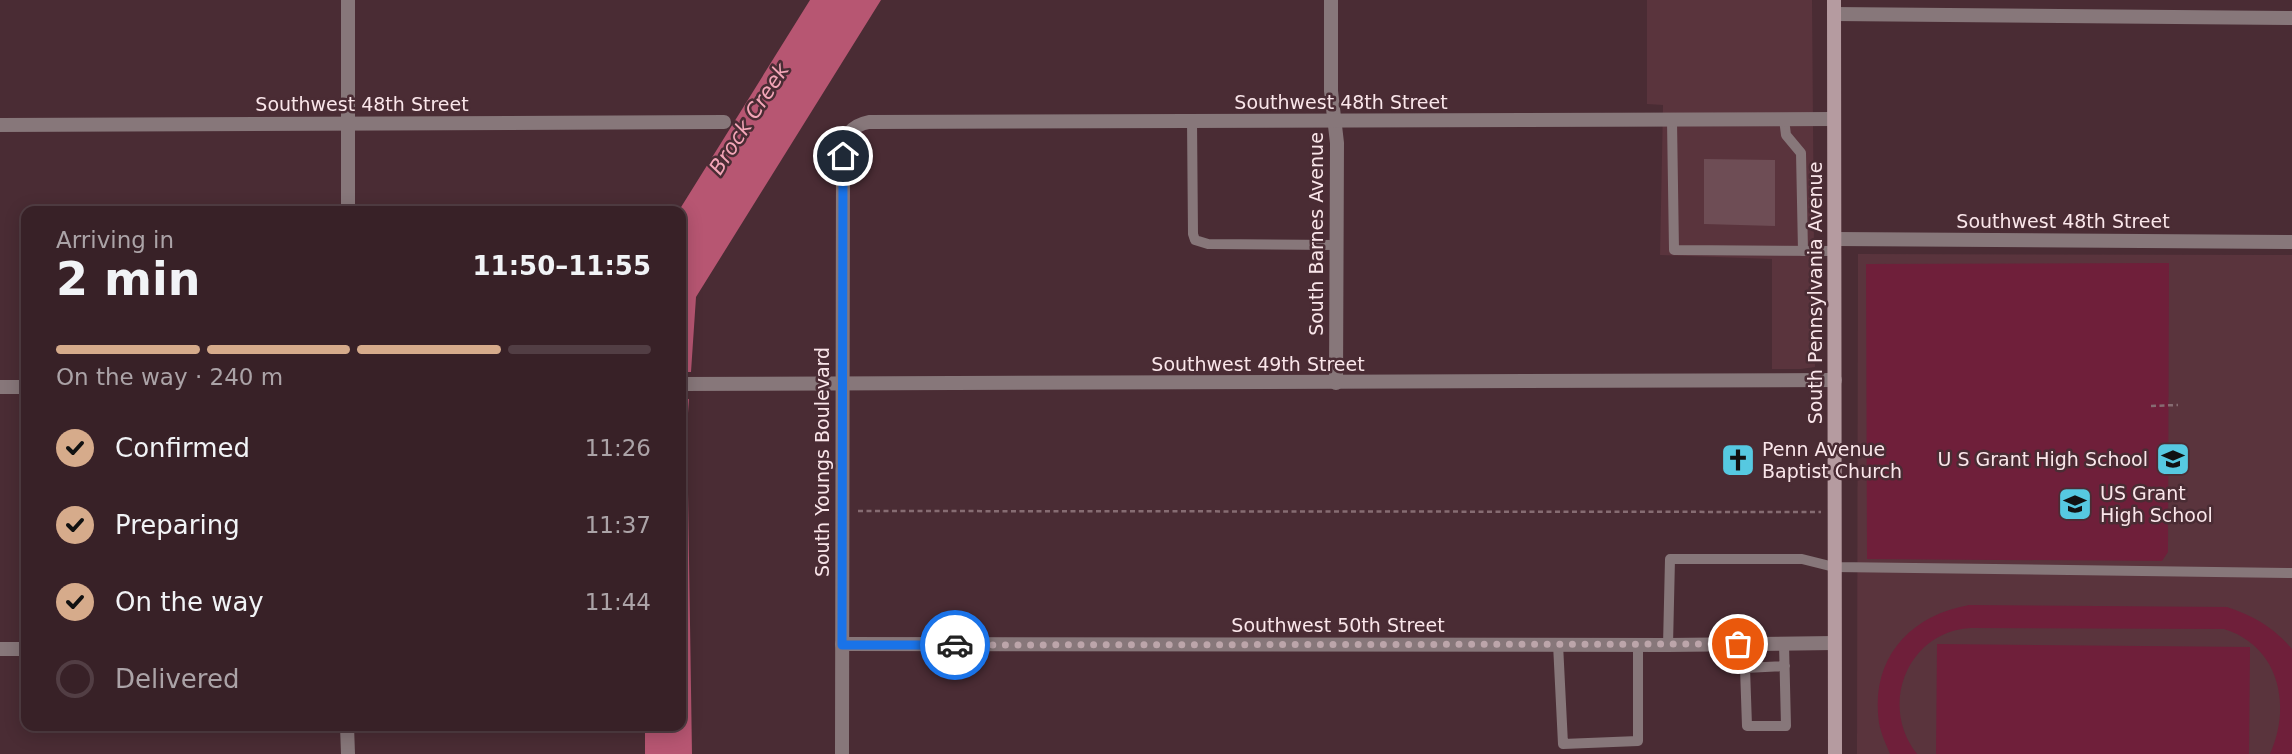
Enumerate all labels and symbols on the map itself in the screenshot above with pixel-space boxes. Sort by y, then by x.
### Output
water label: Brock Creek [704,58,794,179]
street label: Southwest 48th Street [1234,91,1448,113]
street label: Southwest 48th Street [255,93,469,115]
pin [813,126,873,186]
street label: South Barnes Avenue [1305,132,1327,336]
street label: South Pennsylvania Avenue [1804,162,1826,424]
street label: Southwest 48th Street [1956,210,2170,232]
street label: South Youngs Boulevard [811,347,833,577]
street label: Southwest 49th Street [1151,353,1365,375]
place label: Penn Avenue Baptist Church [1762,438,1902,482]
school or university icon: U S Grant High School [2154,440,2192,478]
church icon: Penn Avenue Baptist Church [1719,441,1757,479]
place label: U S Grant High School [1937,448,2148,470]
place label: US Grant High School [2100,482,2213,526]
school or university icon: US Grant High School [2056,485,2094,523]
courier [920,610,990,680]
street label: Southwest 50th Street [1231,614,1445,636]
pin [1708,614,1768,674]

